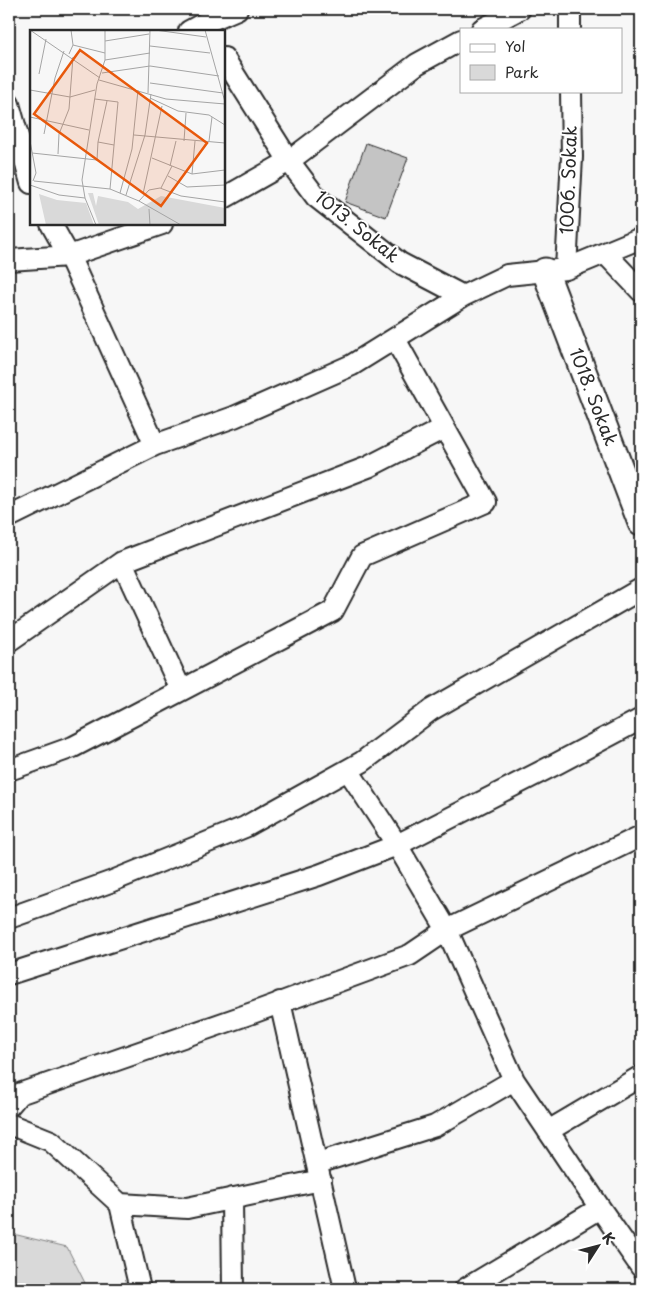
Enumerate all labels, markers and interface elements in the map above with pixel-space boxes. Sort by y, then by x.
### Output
legend [460,28,622,92]
inset map [30,30,225,225]
text: Yol [505,34,526,57]
text: Park [505,60,539,83]
street label: 1006. Sokak [552,125,583,235]
street label: 1013. Sokak [310,183,406,268]
street label: 1018. Sokak [563,344,625,449]
north arrow [572,1220,622,1270]
text: K [597,1228,620,1248]

